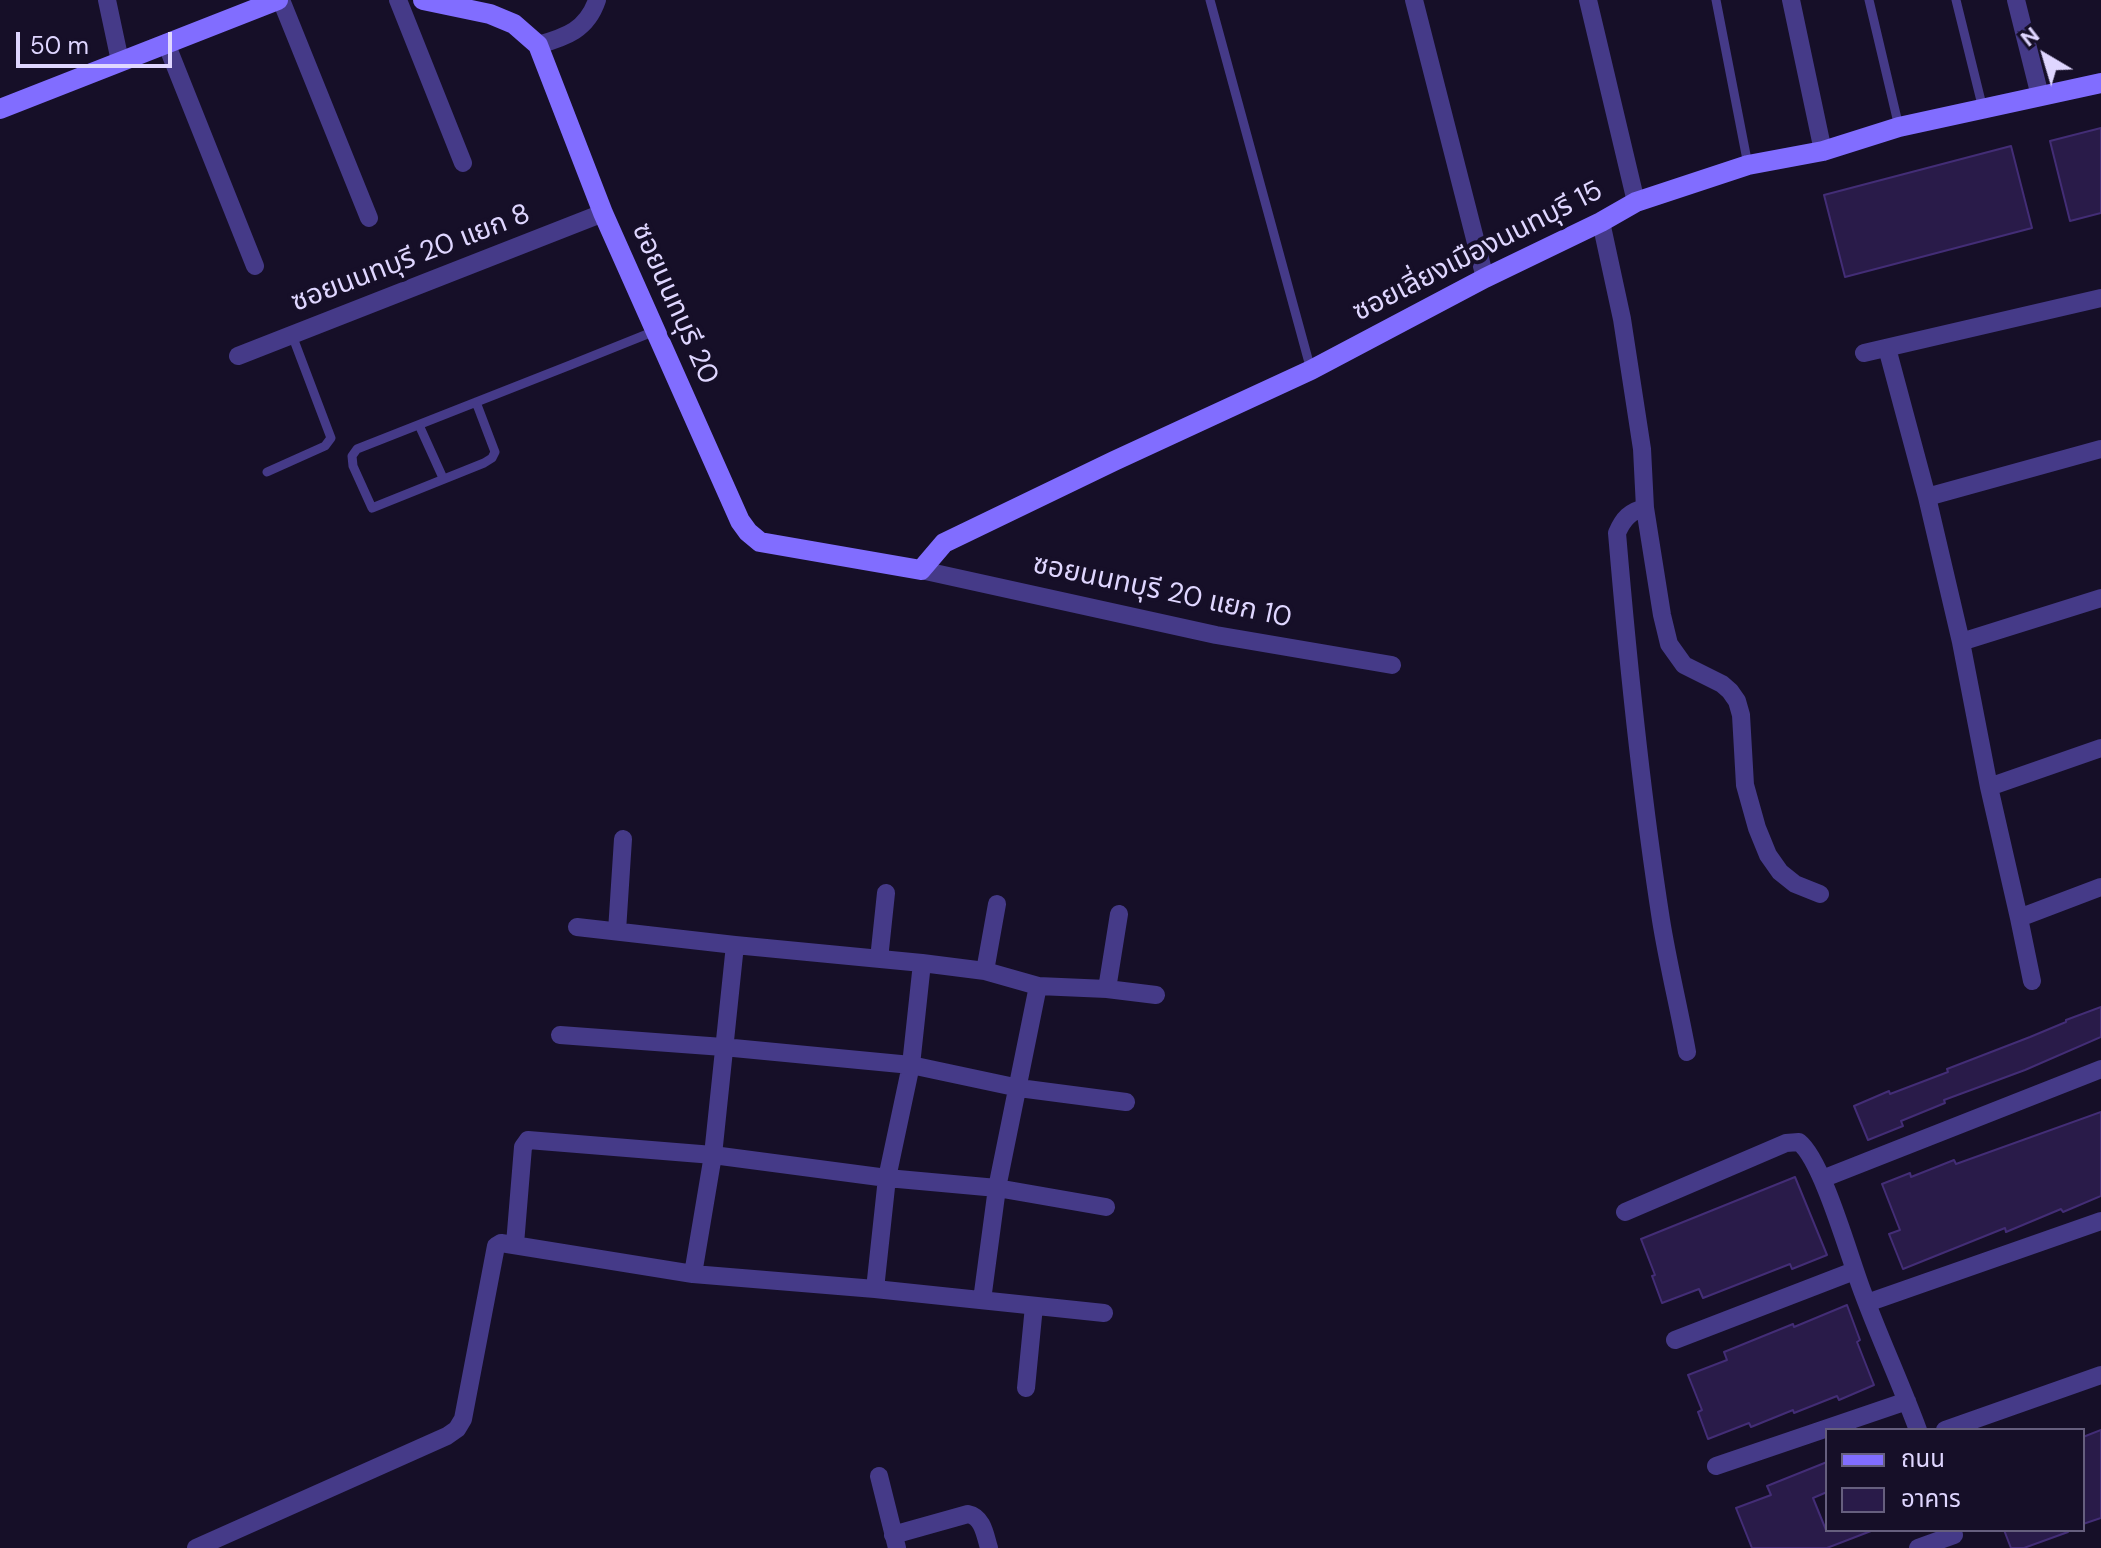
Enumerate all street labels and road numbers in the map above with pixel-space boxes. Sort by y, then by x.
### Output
street label: ซอยเลี่ยงเมืองนนทบุรี 15 [1348,174,1608,330]
street label: ซอยนนทบุรี 20 แยก 8 [287,198,535,320]
street label: ซอยนนทบุรี 20 [624,218,724,390]
street label: ซอยนนทบุรี 20 แยก 10 [1029,548,1295,636]

